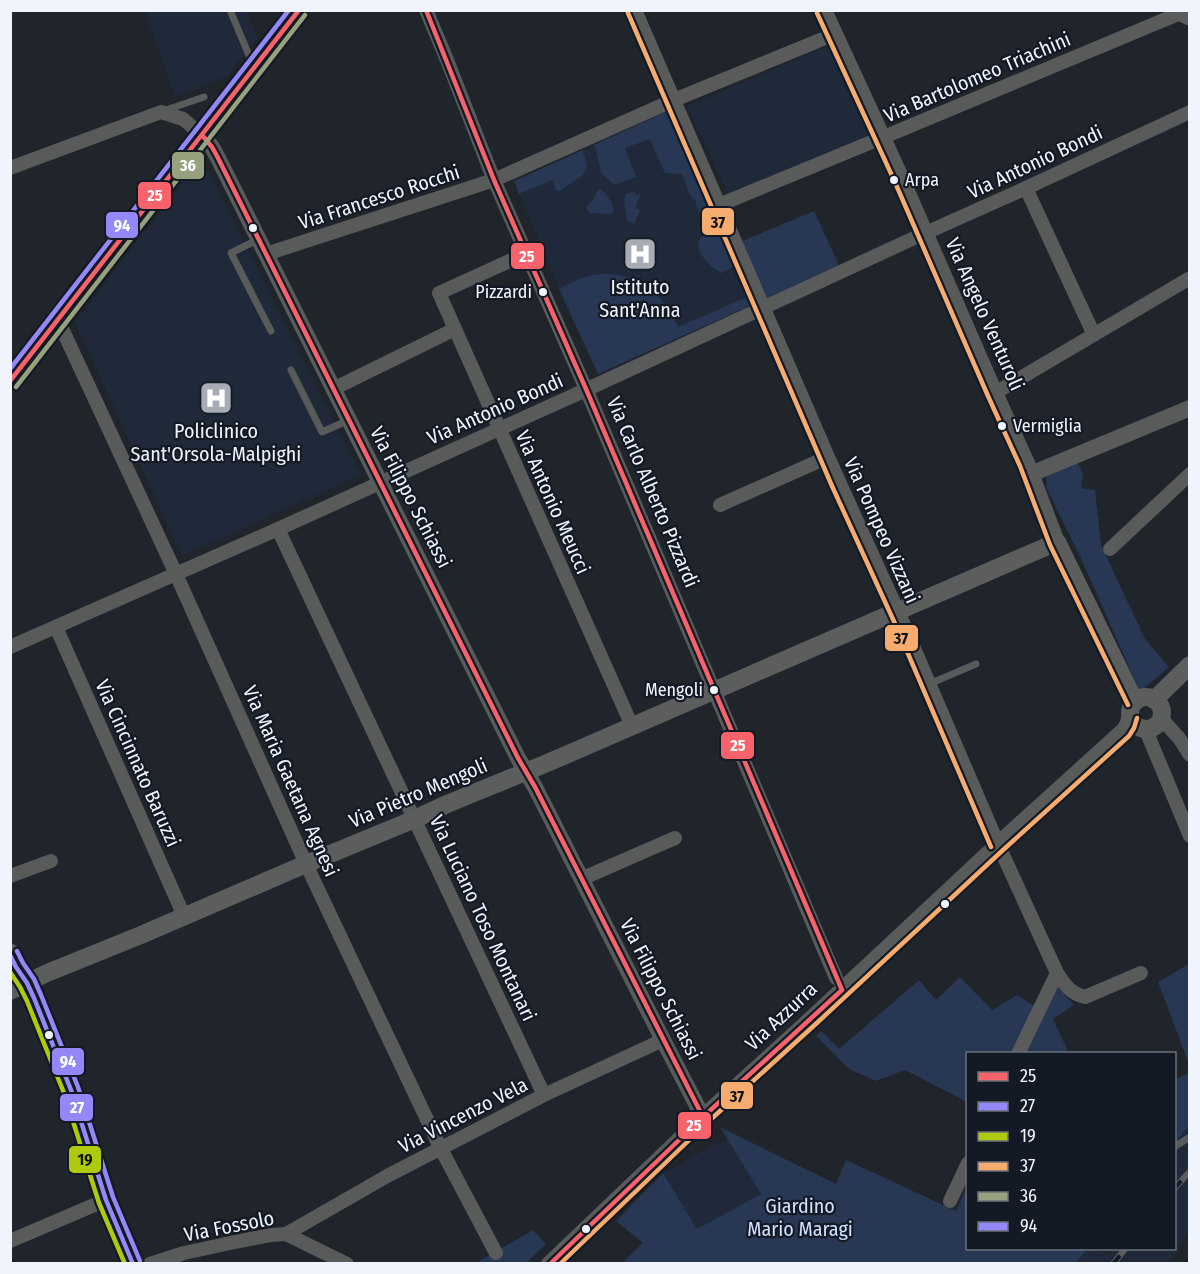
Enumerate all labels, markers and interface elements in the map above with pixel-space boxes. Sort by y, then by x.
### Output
street label: Via Bartolomeo Triachini [880,27,1074,127]
street label: Via Antonio Bondi [964,120,1106,204]
line badge: 36 [171,151,205,180]
text: 36 [179,156,196,175]
street label: Via Francesco Rocchi [295,160,463,234]
place label: Arpa [905,169,939,191]
marker: Arpa [888,174,900,186]
line badge: 25 [137,181,172,210]
text: 25 [146,186,163,205]
line badge: 37 [701,207,735,236]
line badge: 94 [105,211,139,239]
text: 37 [710,213,725,232]
text: 94 [114,216,130,235]
unlabelled marker [247,222,259,234]
street label: Via Angelo Venturoli [941,234,1029,394]
hospital icon: Istituto Sant'Anna [622,236,658,272]
line badge: 25 [510,242,545,270]
text: 25 [518,247,535,266]
place label: Istituto Sant'Anna [599,275,681,322]
place label: Pizzardi [475,281,532,303]
marker: Pizzardi [537,286,549,298]
street label: Via Antonio Bondi [423,368,567,450]
hospital icon: Policlinico Sant'Orsola-Malpighi [198,380,234,416]
street label: Via Carlo Alberto Pizzardi [602,393,704,591]
place label: Vermiglia [1013,415,1082,437]
place label: Policlinico Sant'Orsola-Malpighi [131,419,301,466]
marker: Vermiglia [996,420,1008,432]
street label: Via Filippo Schiassi [365,422,457,572]
street label: Via Antonio Meucci [511,426,595,578]
street label: Via Pompeo Vizzani [839,453,925,607]
line badge: 37 [884,624,919,652]
text: 37 [893,629,908,648]
street label: Via Cincinnato Baruzzi [90,676,186,850]
place label: Mengoli [645,679,703,701]
street label: Via Maria Gaetana Agnesi [238,682,344,880]
marker: Mengoli [708,684,720,696]
line badge: 25 [720,731,755,760]
text: 25 [729,736,746,755]
street label: Via Pietro Mengoli [345,753,491,833]
street label: Via Luciano Toso Montanari [425,811,541,1025]
unlabelled marker [939,898,951,910]
street label: Via Filippo Schiassi [615,914,707,1064]
street label: Via Azzurra [740,977,822,1055]
unlabelled marker [43,1029,55,1041]
line badge: 94 [51,1047,85,1076]
text: 94 [60,1052,76,1071]
legend [966,1052,1176,1250]
text: 25 [1020,1065,1036,1087]
street label: Via Vincenzo Vela [394,1072,532,1158]
line badge: 37 [720,1081,754,1110]
text: 37 [729,1087,744,1106]
line badge: 27 [59,1093,94,1122]
text: 27 [1020,1095,1035,1117]
text: 27 [69,1098,84,1117]
line badge: 25 [677,1111,712,1140]
text: 25 [685,1116,702,1135]
text: 19 [1020,1125,1036,1147]
line badge: 19 [68,1145,102,1174]
text: 19 [77,1150,93,1169]
text: 37 [1020,1155,1035,1177]
text: 36 [1020,1185,1037,1207]
park label: Giardino Mario Maragi [747,1194,853,1241]
street label: Via Fossolo [182,1205,276,1247]
text: 94 [1020,1215,1038,1237]
unlabelled marker [580,1223,592,1235]

